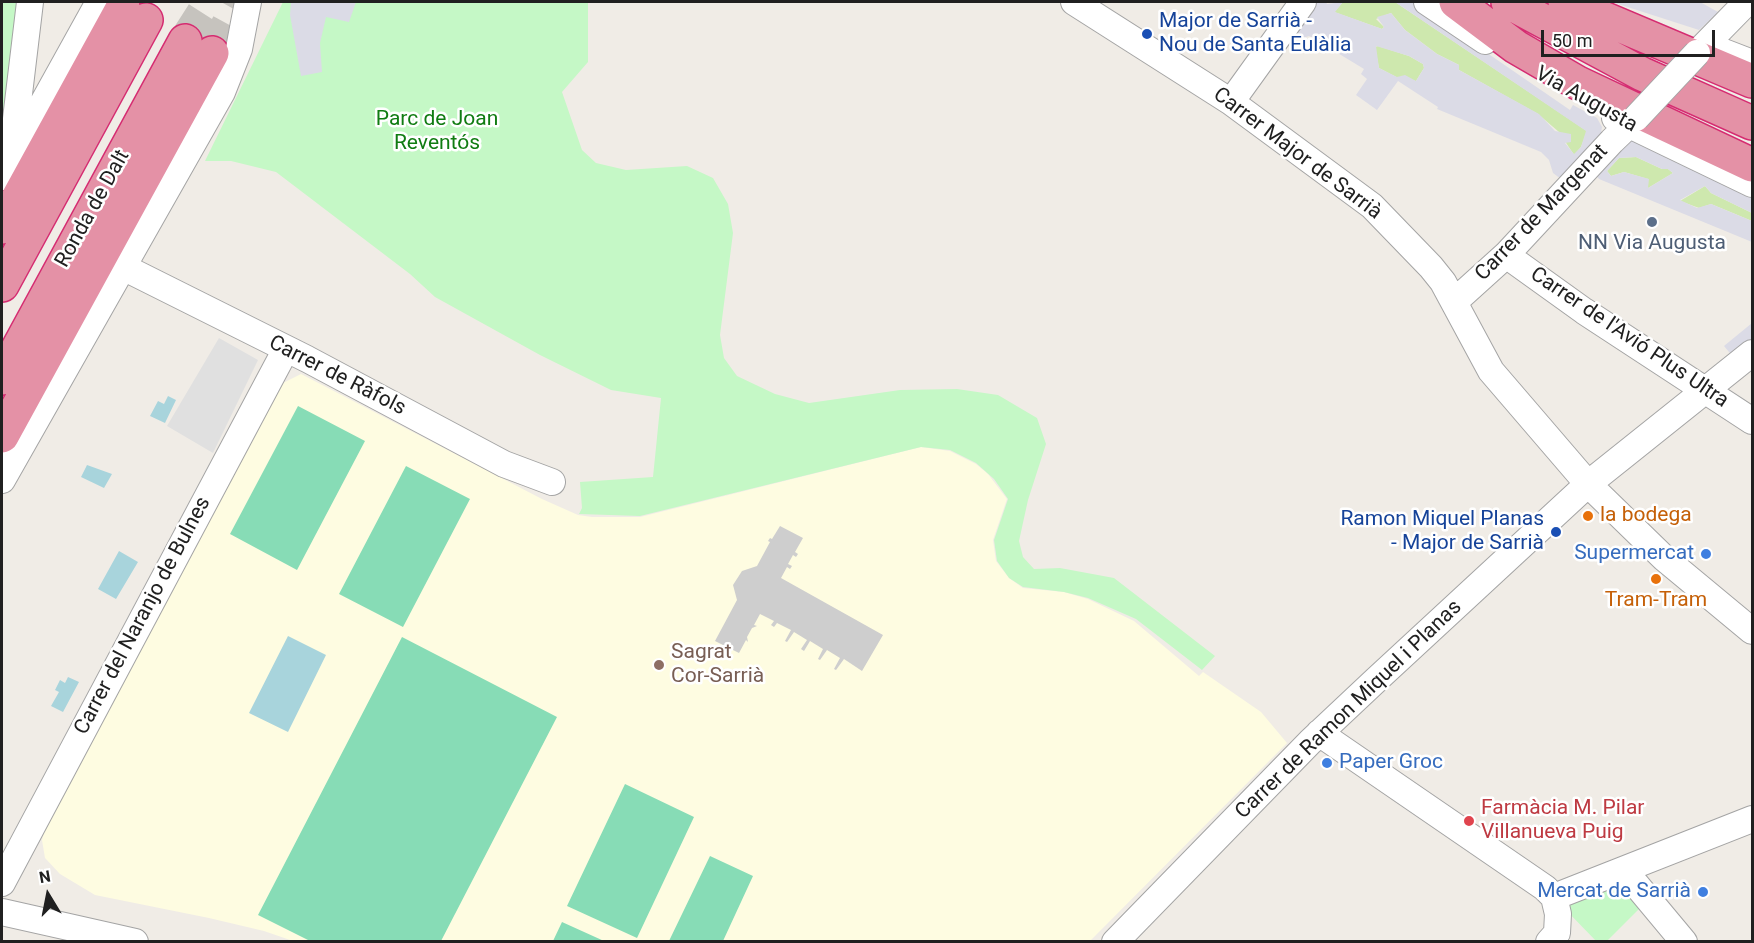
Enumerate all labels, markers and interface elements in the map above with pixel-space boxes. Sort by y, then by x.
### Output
place label: Major de Sarrià - Nou de Santa Eulàlia [1159,9,1351,59]
scale bar [1544,18,1718,56]
marker: Major de Sarrià - Nou de Santa Eulàlia [1140,27,1154,41]
text: 50 m [1552,30,1592,51]
street label: Via Augusta [1531,62,1641,138]
street label: Carrer Major de Sarrià [1208,82,1386,226]
park label: Parc de Joan Reventós [376,107,498,157]
street label: Carrer de Margenat [1470,139,1614,287]
street label: Ronda de Dalt [50,146,136,272]
marker: NN Via Augusta [1645,215,1659,229]
place label: NN Via Augusta [1578,231,1726,257]
street label: Carrer de l'Avió Plus Ultra [1525,262,1733,414]
street label: Carrer de Ràfols [264,331,410,421]
street label: Carrer del Naranjo de Bulnes [69,493,217,739]
place label: la bodega [1600,503,1692,529]
place label: Ramon Miquel Planas - Major de Sarrià [1340,507,1544,557]
marker: la bodega [1581,509,1595,523]
marker: Ramon Miquel Planas - Major de Sarrià [1549,525,1563,539]
place label: Supermercat [1574,541,1694,567]
marker: Supermercat [1699,547,1713,561]
marker: Tram-Tram [1649,572,1663,586]
place label: Tram-Tram [1605,588,1707,614]
street label: Carrer de Ramon Miquel i Planas [1231,595,1467,825]
place label: Sagrat Cor-Sarrià [671,640,764,690]
marker: Sagrat Cor-Sarrià [652,658,666,672]
place label: Paper Groc [1339,750,1443,776]
marker: Paper Groc [1320,756,1334,770]
place label: Farmàcia M. Pilar Villanueva Puig [1481,796,1644,846]
marker: Farmàcia M. Pilar Villanueva Puig [1462,814,1476,828]
north arrow [18,865,78,925]
text: N [38,866,52,887]
place label: Mercat de Sarrià [1537,879,1691,905]
marker: Mercat de Sarrià [1696,885,1710,899]

